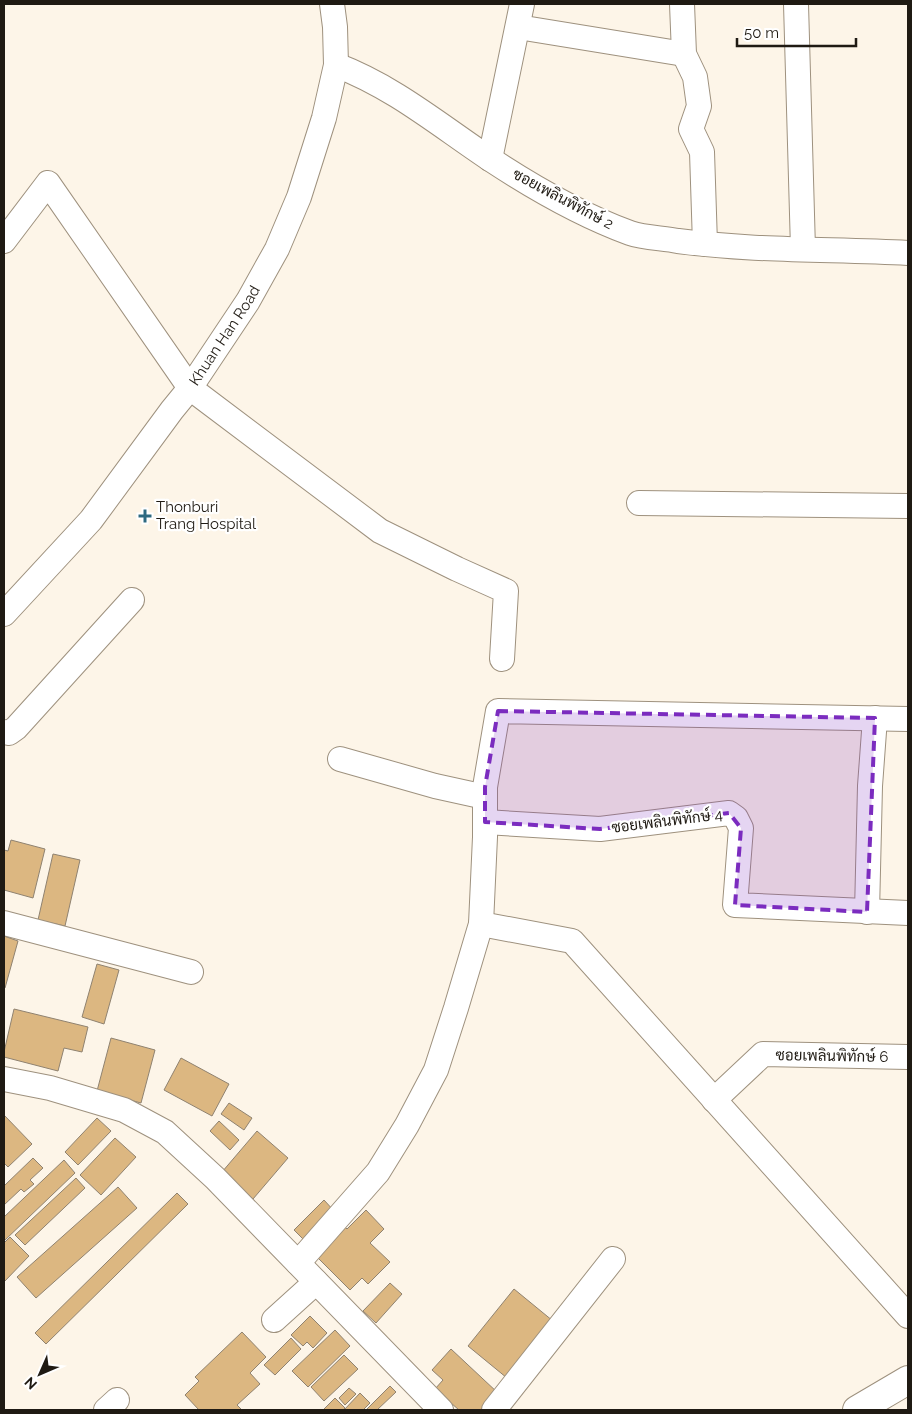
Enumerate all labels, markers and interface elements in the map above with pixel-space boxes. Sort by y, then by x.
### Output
scale bar [737,15,856,47]
text: 50 m [744,24,779,42]
street label: ซอยเพลินพิทักษ์ 2 [510,164,617,233]
street label: Khuan Han Road [185,282,264,389]
place label: Thonburi Trang Hospital [156,498,257,533]
marker: Thonburi Trang Hospital [138,509,152,523]
street label: ซอยเพลินพิทักษ์ 4 [610,804,724,837]
street label: ซอยเพลินพิทักษ์ 6 [776,1045,888,1066]
north arrow [15,1349,65,1399]
text: N [21,1374,40,1393]

